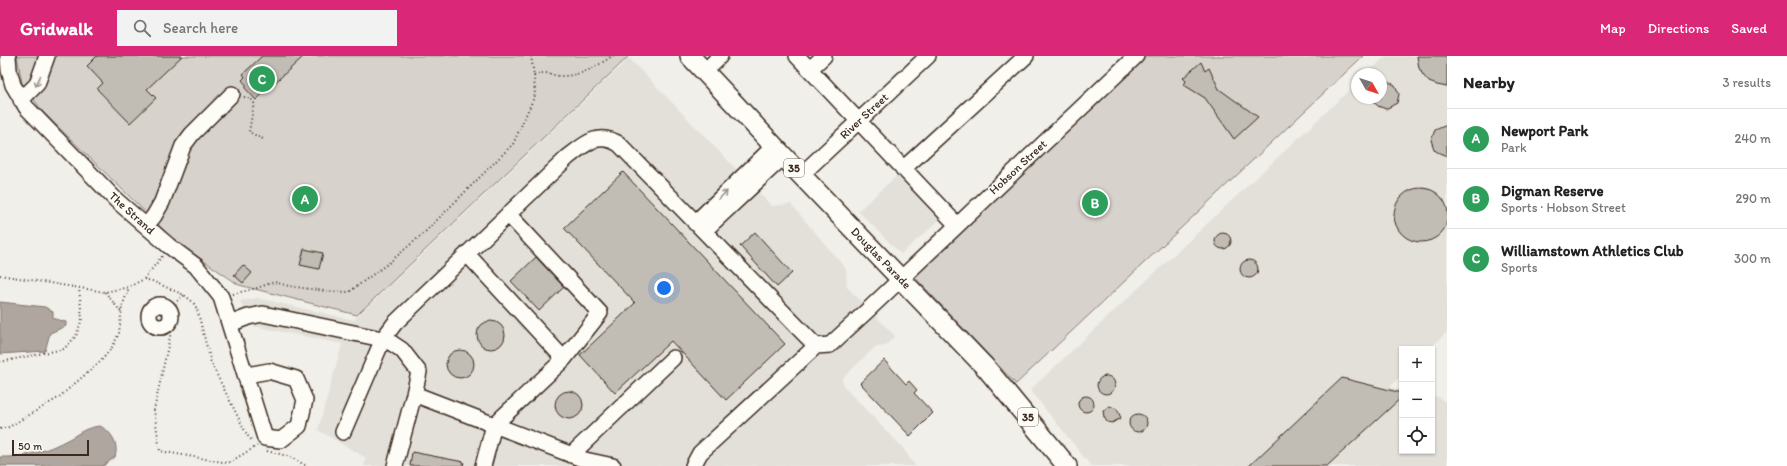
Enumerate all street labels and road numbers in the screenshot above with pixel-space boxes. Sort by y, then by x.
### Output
street label: River Street [837,90,891,142]
street label: Hobson Street [986,137,1050,197]
road number: 35 [784,159,804,177]
street label: The Strand [106,189,158,238]
street label: Douglas Parade [848,224,914,292]
road number: 35 [1018,408,1038,426]

